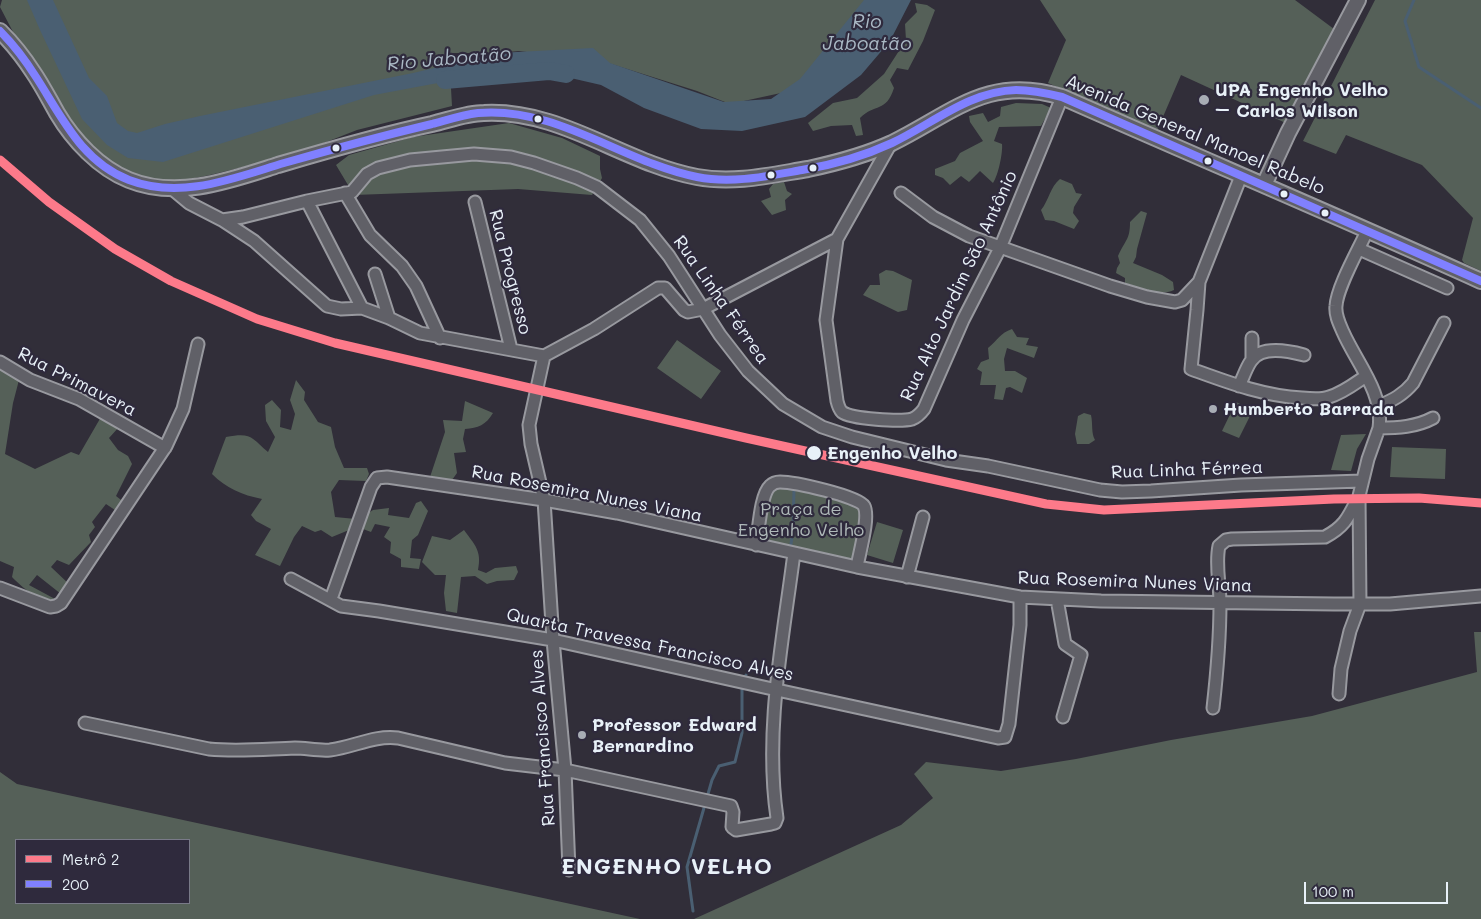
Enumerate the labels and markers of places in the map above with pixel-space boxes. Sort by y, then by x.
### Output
place label: UPA Engenho Velho – Carlos Wilson [1215,79,1388,122]
marker: UPA Engenho Velho – Carlos Wilson [1197,93,1211,107]
unlabelled marker [533,114,543,124]
unlabelled marker [331,143,341,153]
unlabelled marker [1203,156,1213,166]
unlabelled marker [808,163,818,173]
unlabelled marker [766,170,776,180]
unlabelled marker [1279,189,1289,199]
unlabelled marker [1320,208,1330,218]
place label: Humberto Barrada [1223,398,1394,420]
marker: Humberto Barrada [1207,403,1219,415]
place label: Engenho Velho [827,442,957,464]
marker: Engenho Velho [805,444,823,462]
place label: Professor Edward Bernardino [592,714,757,756]
marker: Professor Edward Bernardino [576,729,588,741]

